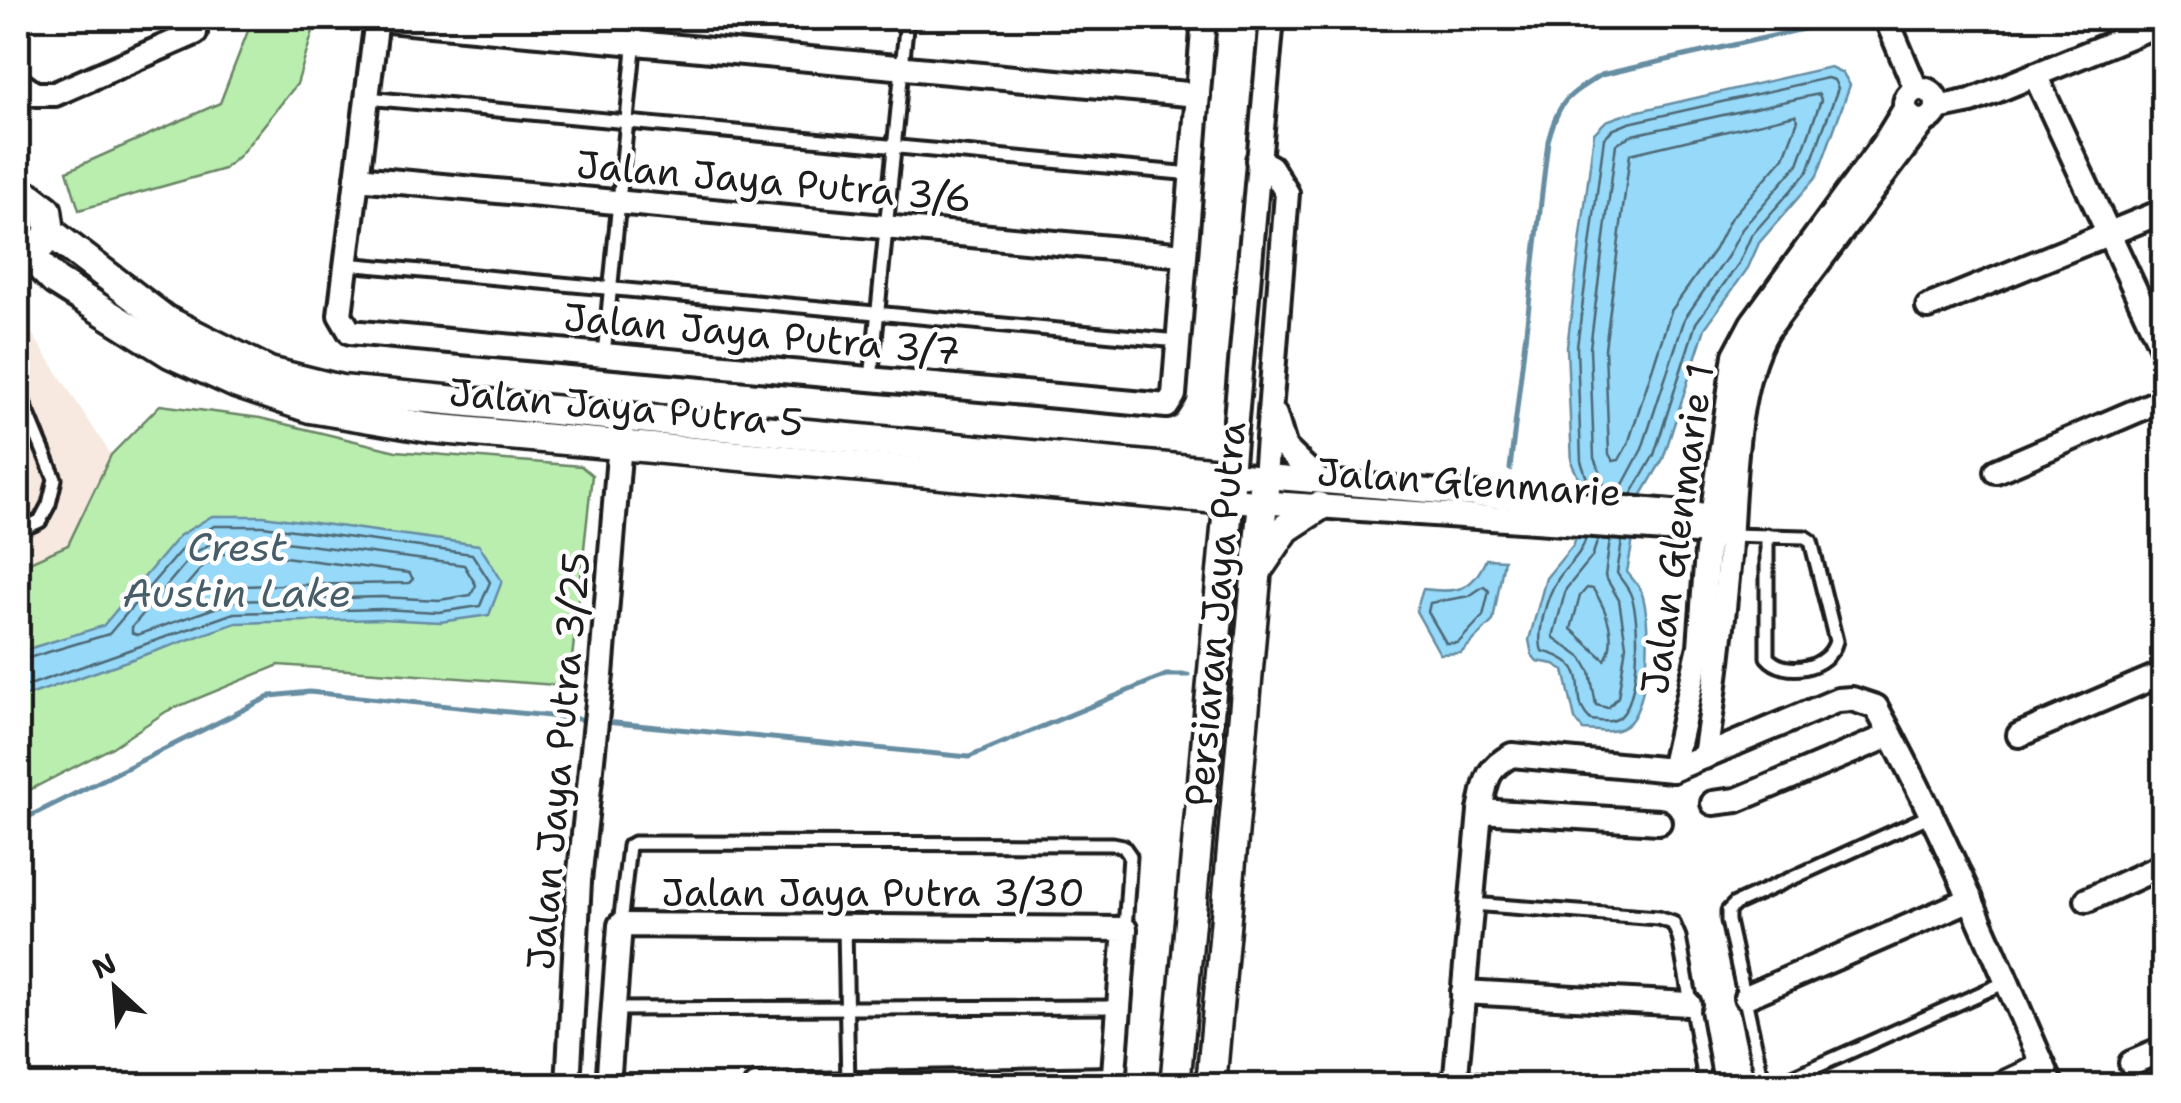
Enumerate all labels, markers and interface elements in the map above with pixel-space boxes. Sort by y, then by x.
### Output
street label: Jalan Jaya Putra 3/6 [574,138,974,224]
street label: Jalan Jaya Putra 3/7 [561,291,963,377]
street label: Jalan Glenmarie 1 [1628,360,1726,698]
street label: Jalan Jaya Putra 5 [447,366,805,448]
street label: Persiaran Jaya Putra [1173,419,1257,809]
street label: Jalan Glenmarie [1315,446,1623,518]
water label: Crest Austin Lake [123,520,351,620]
street label: Jalan Jaya Putra 3/25 [514,550,602,972]
street label: Jalan Jaya Putra 3/30 [661,867,1085,918]
north arrow [65,938,165,1038]
text: N [86,944,122,987]

